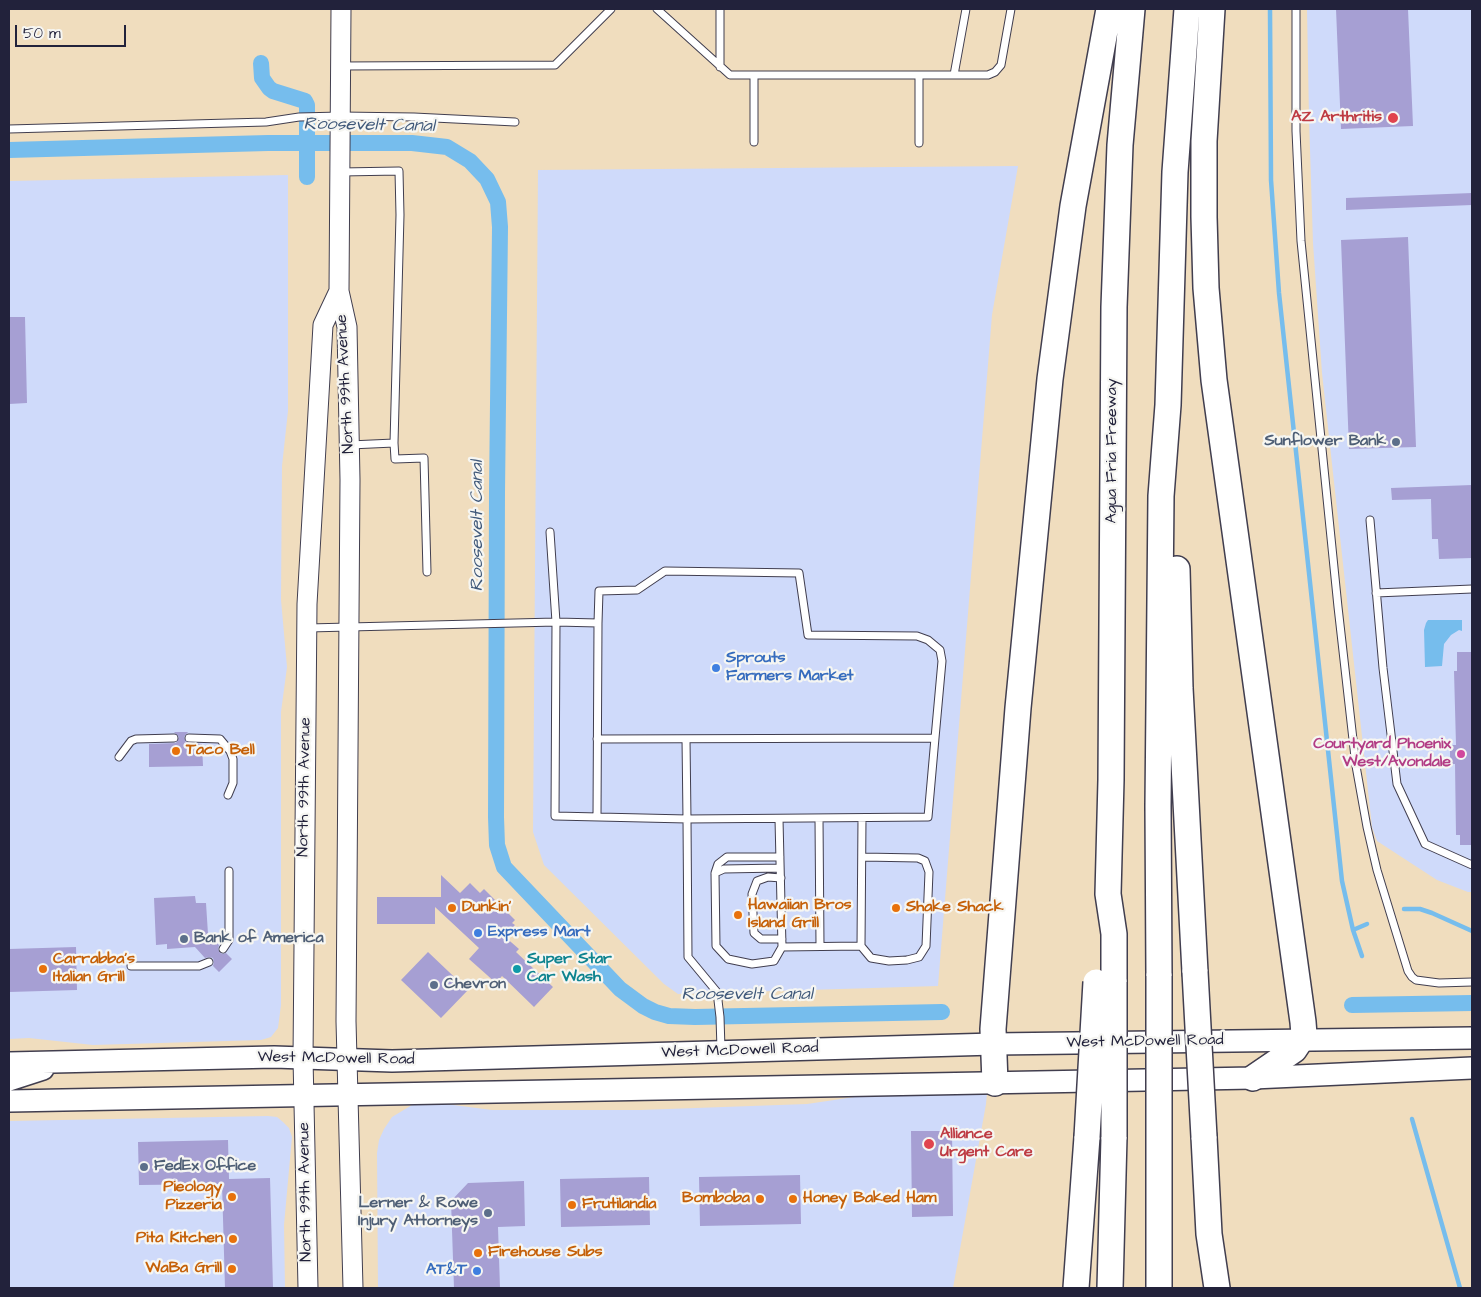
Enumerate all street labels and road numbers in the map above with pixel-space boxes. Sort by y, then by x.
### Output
street label: North 99th Avenue [333,314,359,454]
street label: Agua Fria Freeway [1103,378,1123,524]
street label: North 99th Avenue [294,717,316,857]
street label: West McDowell Road [1066,1031,1224,1053]
street label: West McDowell Road [661,1039,819,1063]
street label: West McDowell Road [257,1048,415,1070]
street label: North 99th Avenue [295,1122,317,1262]

